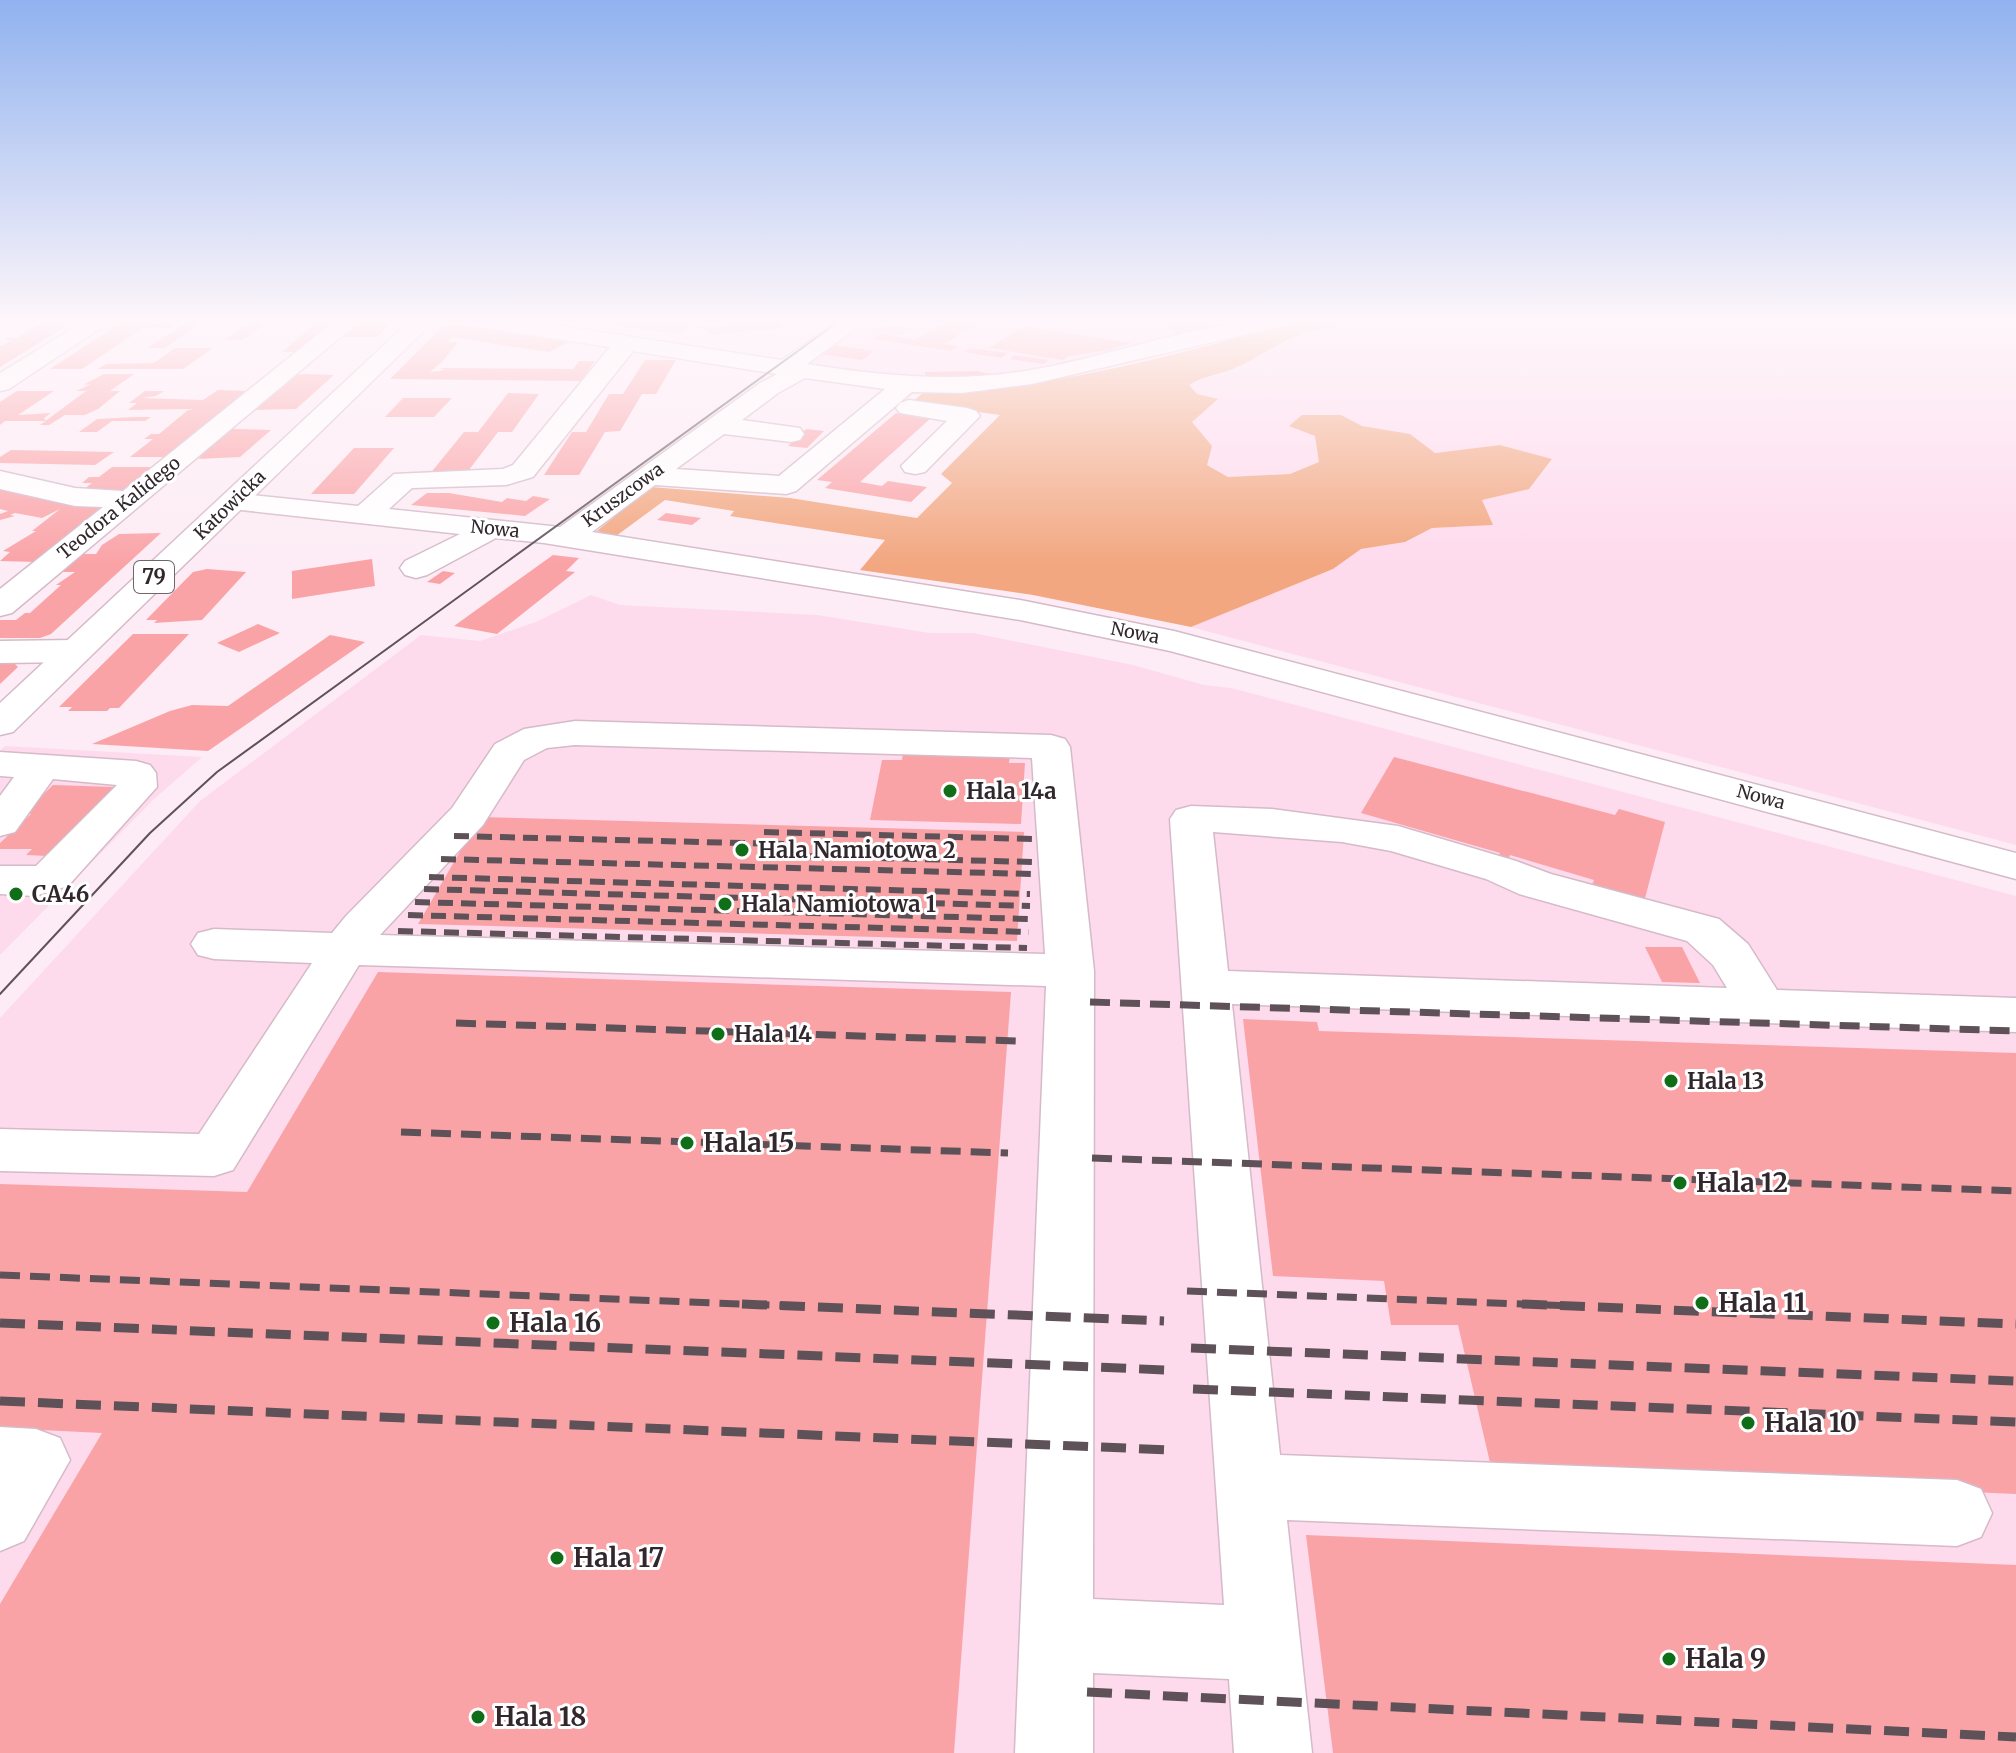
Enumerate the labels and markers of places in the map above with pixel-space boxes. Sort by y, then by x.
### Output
place label: Hala 14a [966,777,1057,805]
marker: Hala 14a [941,782,959,800]
place label: Hala Namiotowa 2 [758,836,956,864]
marker: Hala Namiotowa 2 [733,841,751,859]
place label: CA46 [32,880,89,908]
marker: CA46 [7,885,25,903]
place label: Hala Namiotowa 1 [741,890,936,918]
marker: Hala Namiotowa 1 [716,895,734,913]
place label: Hala 14 [734,1020,812,1048]
marker: Hala 14 [709,1025,727,1043]
place label: Hala 13 [1687,1067,1764,1095]
marker: Hala 13 [1662,1072,1680,1090]
place label: Hala 15 [703,1126,795,1159]
marker: Hala 15 [678,1134,696,1152]
place label: Hala 12 [1696,1166,1788,1199]
marker: Hala 12 [1671,1174,1689,1192]
place label: Hala 11 [1718,1286,1806,1319]
marker: Hala 11 [1693,1294,1711,1312]
place label: Hala 16 [509,1306,601,1339]
marker: Hala 16 [484,1314,502,1332]
place label: Hala 10 [1764,1406,1857,1439]
marker: Hala 10 [1739,1414,1757,1432]
place label: Hala 17 [573,1541,664,1574]
marker: Hala 17 [548,1549,566,1567]
place label: Hala 9 [1685,1642,1766,1675]
marker: Hala 9 [1660,1650,1678,1668]
place label: Hala 18 [494,1700,586,1733]
marker: Hala 18 [469,1708,487,1726]

